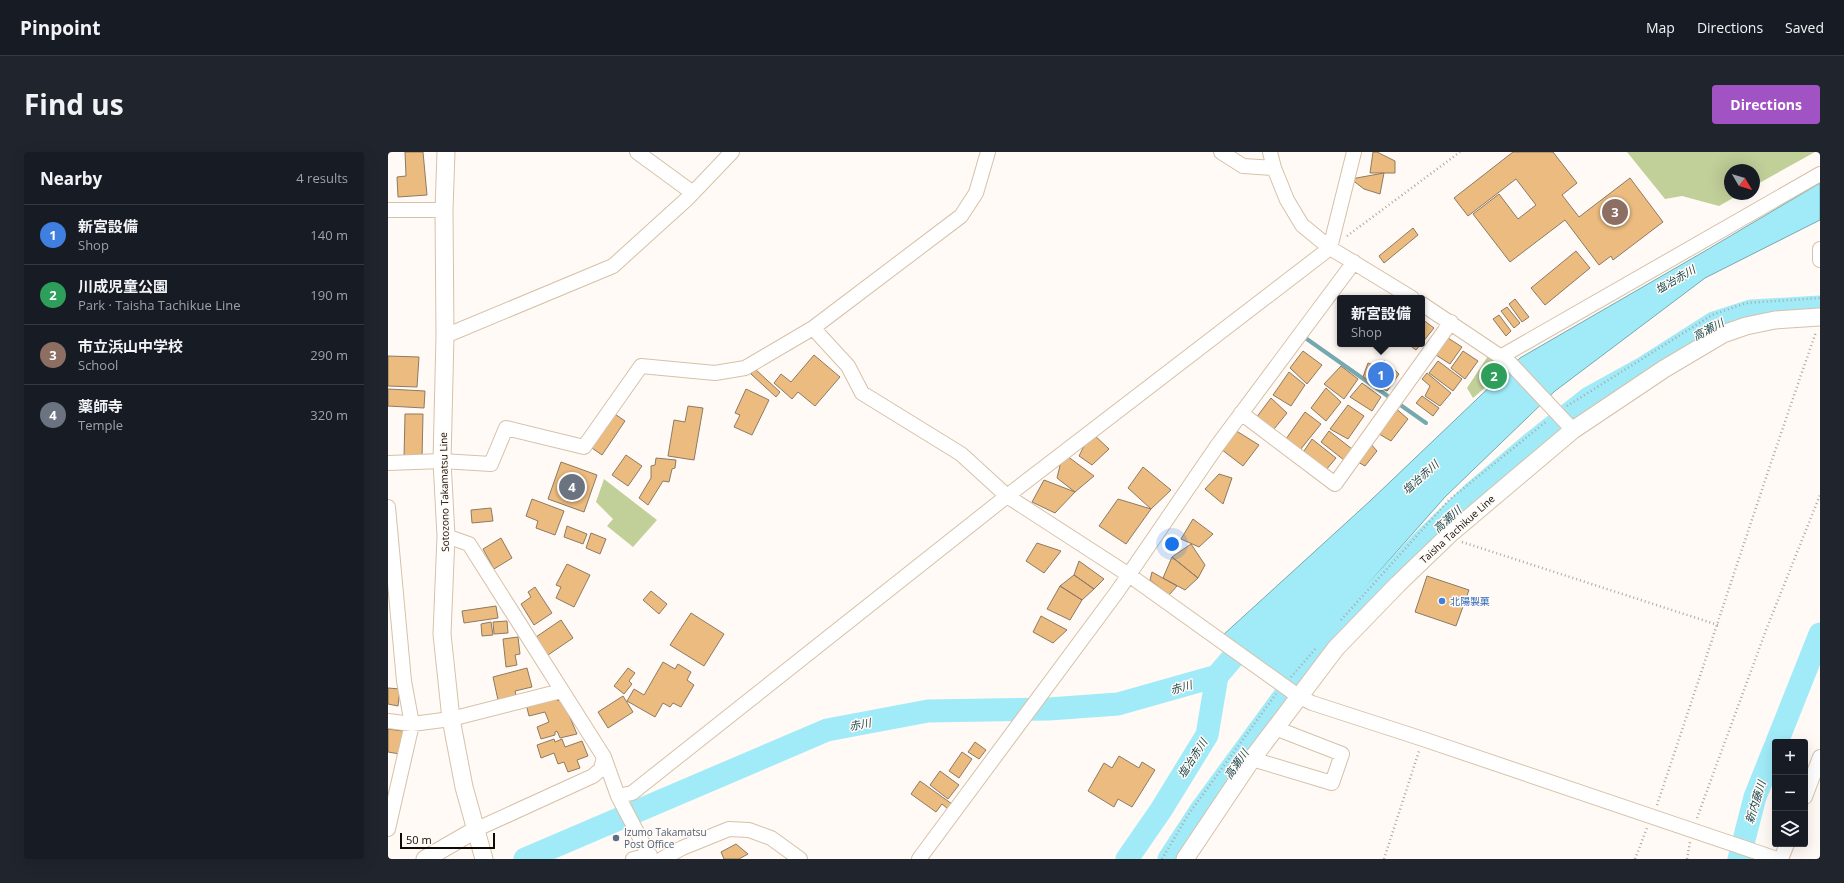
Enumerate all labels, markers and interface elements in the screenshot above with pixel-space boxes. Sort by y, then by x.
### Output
text: Pinpoint [20,15,101,41]
text: Map [1646,18,1675,37]
text: Directions [1697,18,1763,37]
text: Saved [1785,18,1824,37]
text: Find us [24,85,124,123]
button: Directions [1712,85,1820,124]
north arrow [1724,164,1760,200]
text: Nearby [40,167,102,190]
text: 4 results [296,169,348,187]
pin: 3 [1602,197,1628,227]
text: 新宮設備 [78,216,138,236]
text: 1 [49,226,57,244]
text: 140 m [310,226,348,244]
text: Shop [78,236,109,254]
water label: 塩冶赤川 [1652,261,1699,296]
text: 川成児童公園 [78,276,168,296]
text: 2 [49,286,57,304]
text: 190 m [310,286,348,304]
popup [1337,295,1425,347]
text: Park · Taisha Tachikue Line [78,296,240,314]
text: 新宮設備 [1351,303,1411,323]
water label: 高瀬川 [1690,314,1727,343]
text: Shop [1351,323,1382,341]
text: 市立浜山中学校 [78,336,183,356]
text: 3 [49,346,57,364]
text: 290 m [310,346,348,364]
text: School [78,356,118,374]
pin: 1 [1368,360,1394,390]
pin: 2 [1481,361,1507,391]
text: 薬師寺 [78,396,123,416]
text: 4 [49,406,57,424]
text: 320 m [310,406,348,424]
text: Temple [78,416,123,434]
street label: Sotozono Takamatsu Line [436,432,452,552]
water label: 塩冶赤川 [1399,456,1442,497]
pin: 4 [559,472,585,502]
street label: Taisha Tachikue Line [1417,491,1498,566]
water label: 高瀬川 [1430,502,1465,536]
your location [1162,534,1182,554]
place label: 北陽製菓 [1450,594,1490,608]
marker: 北陽製菓 [1437,596,1447,606]
water label: 赤川 [1168,676,1195,697]
water label: 赤川 [848,714,873,733]
water label: 塩冶赤川 [1174,735,1211,781]
map controls [1772,739,1808,847]
button: + [1772,739,1808,775]
water label: 高瀬川 [1220,745,1252,782]
button: − [1772,775,1808,811]
water label: 新内藤川 [1741,778,1769,825]
button: layers [1772,811,1808,847]
place label: Izumo Takamatsu Post Office [624,825,707,851]
scale bar [400,831,495,850]
text: 50 m [406,832,432,847]
marker: Izumo Takamatsu Post Office [611,833,621,843]

